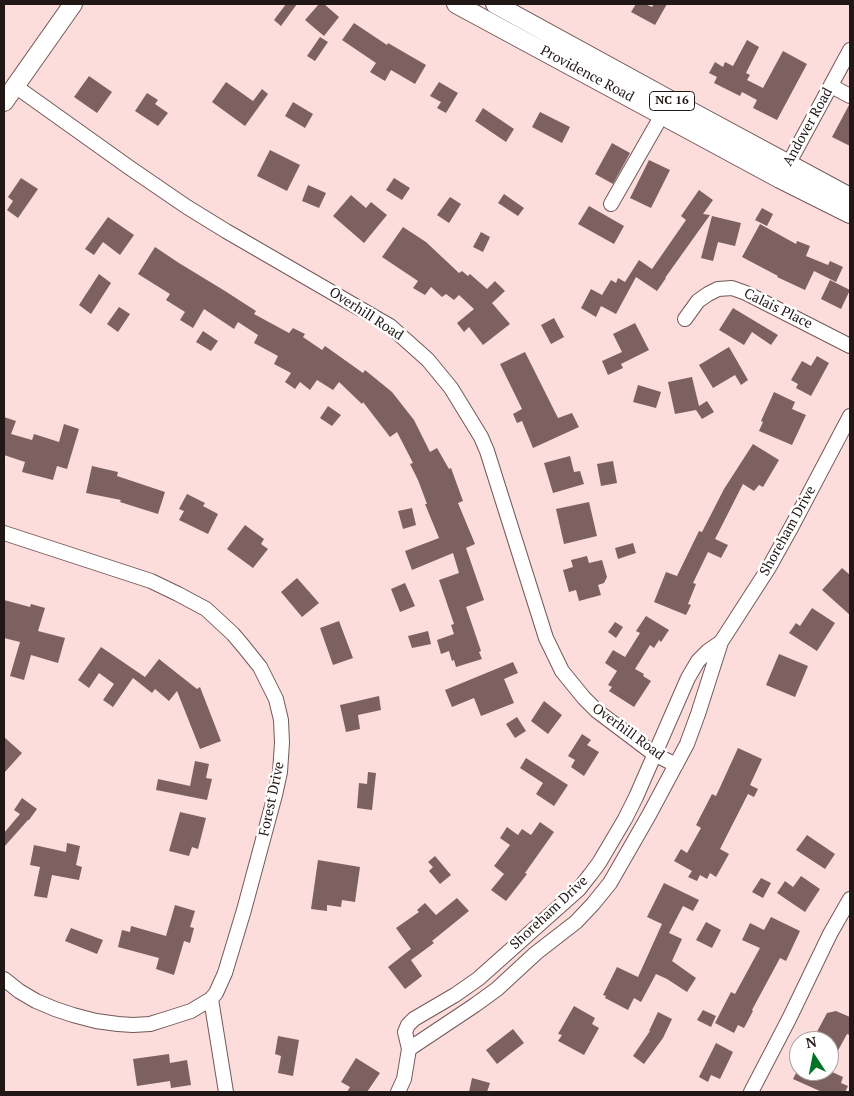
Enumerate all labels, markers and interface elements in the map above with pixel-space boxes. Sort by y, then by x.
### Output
street label: Providence Road [537,42,637,106]
street label: Andover Road [780,85,836,169]
road number: NC 16 [650,92,694,110]
street label: Overhill Road [326,284,406,344]
street label: Calais Place [741,285,815,333]
street label: Shoreham Drive [756,483,820,579]
street label: Overhill Road [589,700,667,764]
street label: Forest Drive [256,760,288,838]
street label: Shoreham Drive [507,873,591,953]
north arrow [789,1031,839,1081]
text: N [804,1031,818,1052]

